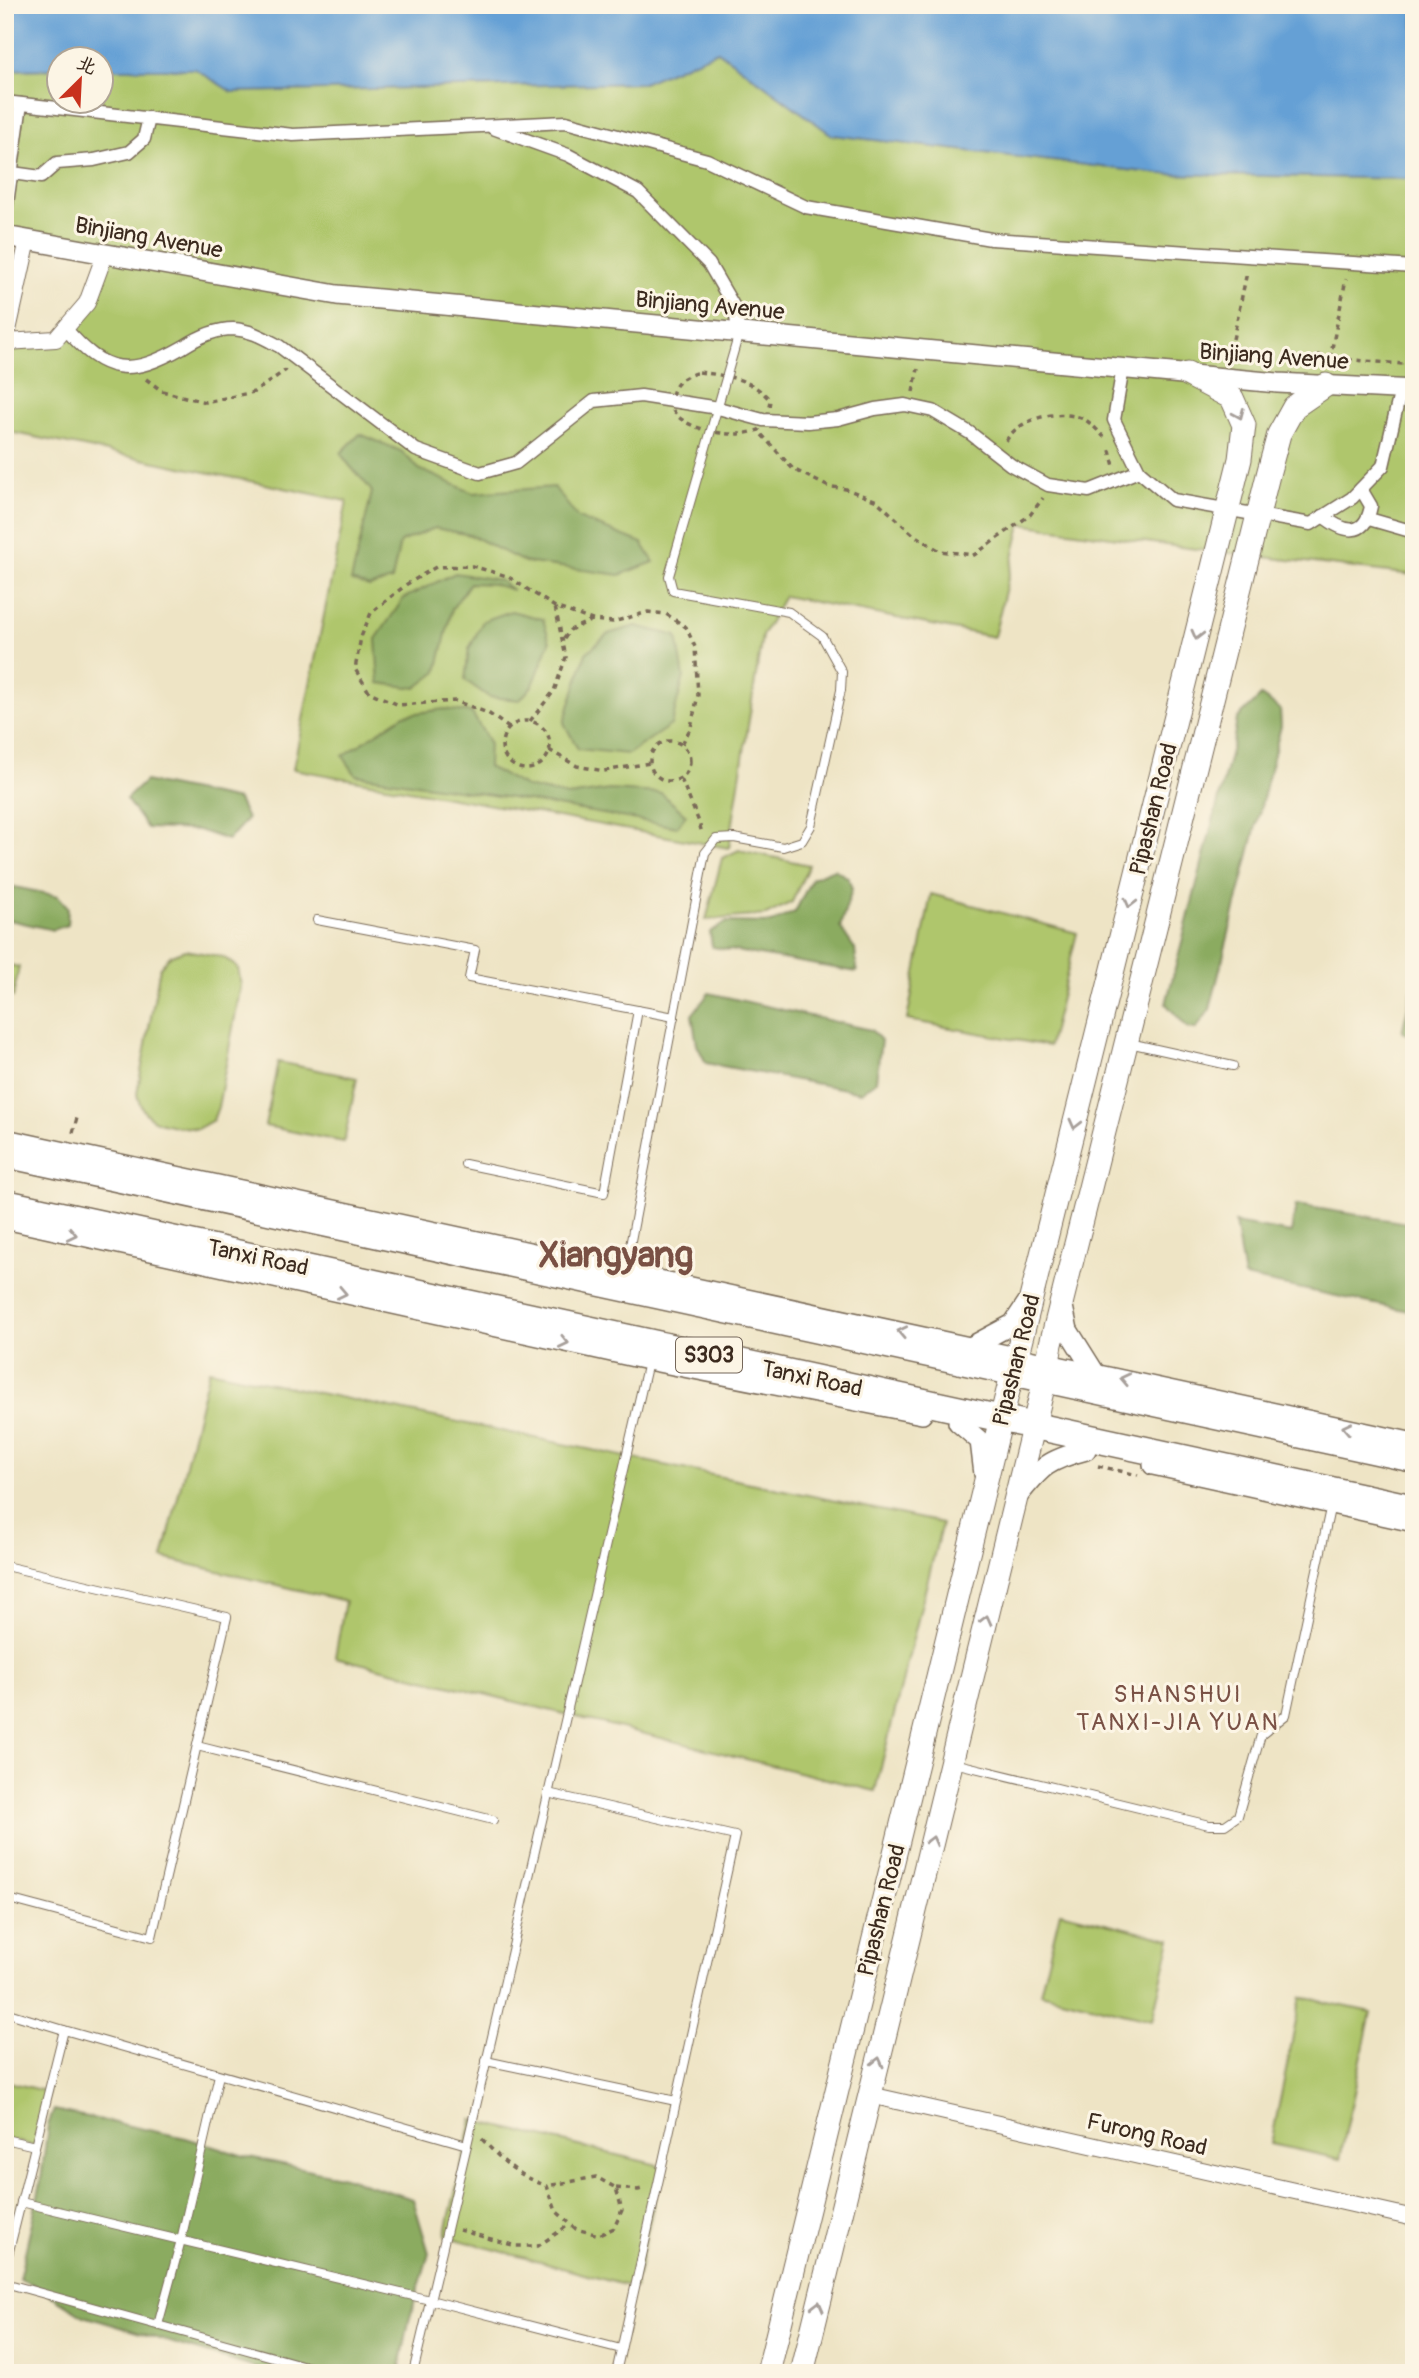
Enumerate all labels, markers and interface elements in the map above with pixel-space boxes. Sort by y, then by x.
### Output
north arrow [46,46,116,116]
text: 北 [73,51,100,80]
street label: Binjiang Avenue [73,210,226,265]
street label: Binjiang Avenue [634,285,786,327]
street label: Binjiang Avenue [1198,337,1350,376]
one-way arrow [1231,406,1245,419]
one-way arrow [1191,629,1205,641]
street label: Pipashan Road [1123,740,1184,878]
one-way arrow [1124,897,1138,909]
one-way arrow [1069,1118,1083,1130]
one-way arrow [66,1225,78,1240]
district label: Xiangyang [539,1232,693,1279]
street label: Tanxi Road [205,1233,311,1282]
one-way arrow [336,1285,348,1299]
street label: Pipashan Road [986,1291,1047,1429]
one-way arrow [896,1325,908,1340]
one-way arrow [558,1333,570,1348]
road number: S303 [676,1338,742,1372]
street label: Tanxi Road [759,1354,865,1403]
one-way arrow [1119,1373,1131,1388]
one-way arrow [1341,1422,1353,1436]
one-way arrow [977,1614,992,1626]
district label: SHANSHUI TANXI-JIA YUAN [1076,1680,1280,1737]
one-way arrow [924,1835,938,1847]
street label: Pipashan Road [851,1841,912,1979]
one-way arrow [870,2056,884,2068]
street label: Furong Road [1084,2107,1210,2162]
one-way arrow [810,2301,824,2313]

